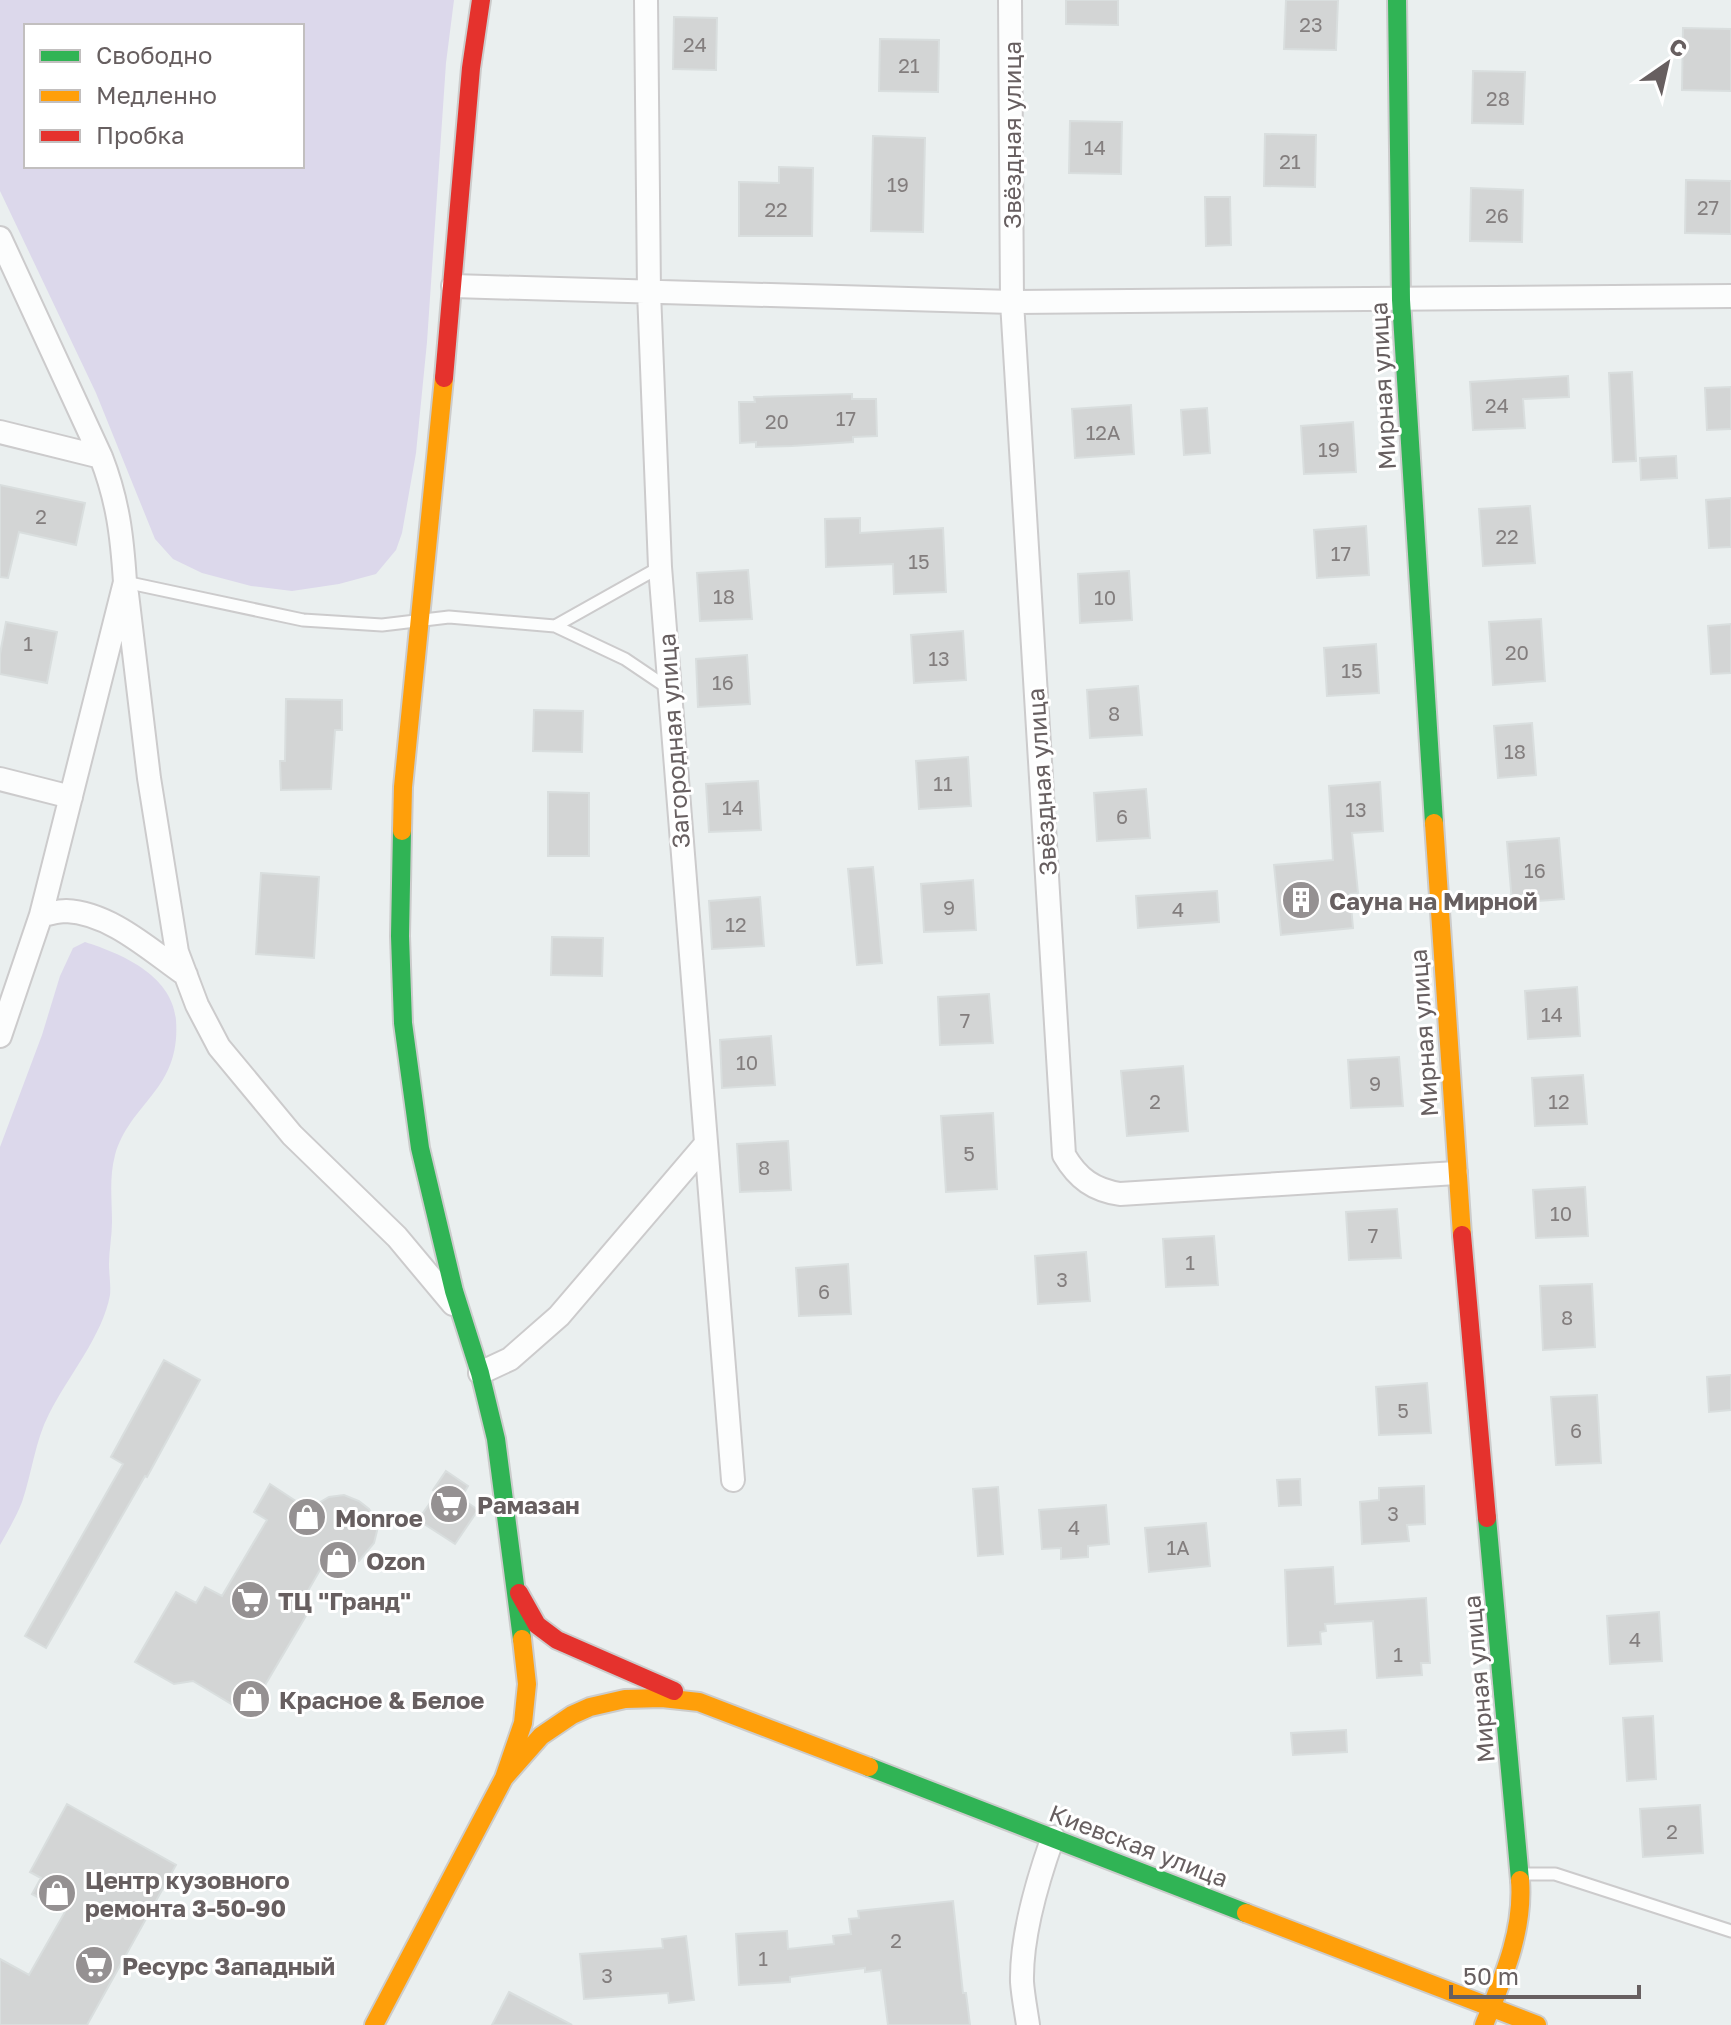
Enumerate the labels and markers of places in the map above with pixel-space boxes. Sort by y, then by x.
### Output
building icon: Сауна на Мирной [1280,879,1322,921]
place label: Сауна на Мирной [1329,886,1538,915]
supermarket icon: Рамазан [428,1483,470,1525]
place label: Рамазан [477,1490,580,1519]
shop icon: Monroe [286,1496,328,1538]
place label: Monroe [335,1503,423,1532]
shop icon: Ozon [317,1539,359,1581]
place label: Ozon [366,1546,425,1575]
supermarket icon: ТЦ "Гранд" [229,1579,271,1621]
place label: ТЦ "Гранд" [278,1586,411,1615]
shop icon: Красное & Белое [230,1678,272,1720]
place label: Красное & Белое [279,1685,484,1714]
place label: Центр кузовного ремонта 3-50-90 [85,1865,290,1922]
shop icon: Центр кузовного ремонта 3-50-90 [36,1872,78,1914]
supermarket icon: Ресурс Западный [73,1944,115,1986]
place label: Ресурс Западный [122,1951,335,1980]

